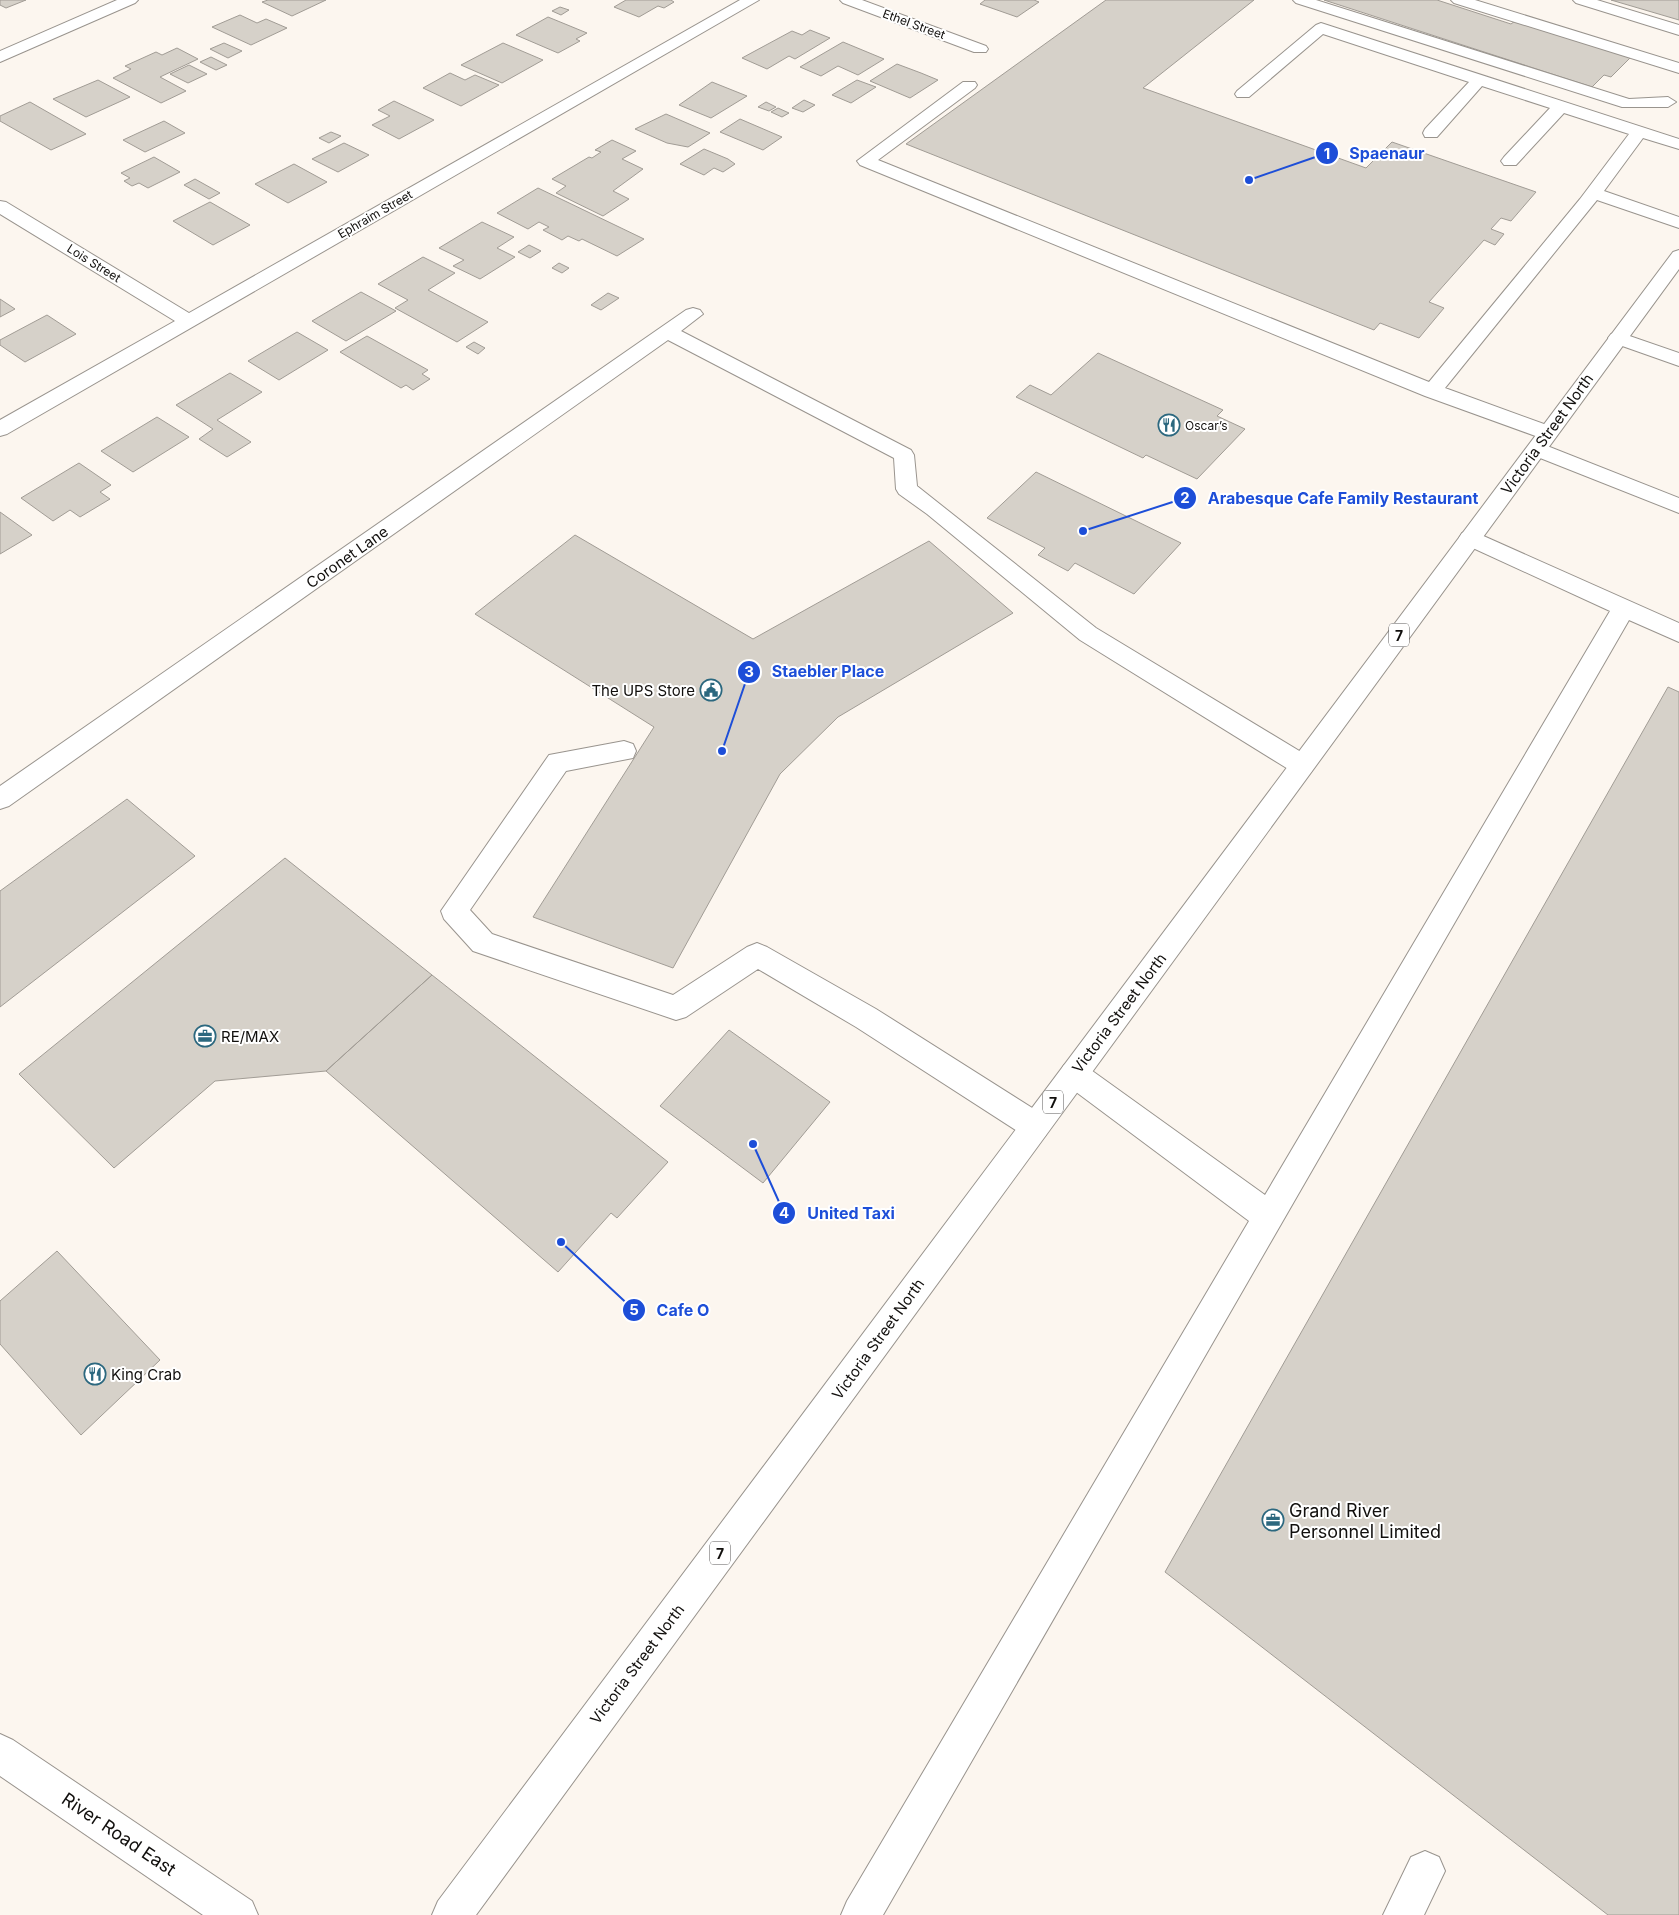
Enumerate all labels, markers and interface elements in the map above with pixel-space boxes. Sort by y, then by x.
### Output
street label: Ethel Street [881,6,947,42]
callout: Spaenaur [1314,138,1435,169]
text: Spaenaur [1349,143,1425,163]
text: 1 [1324,144,1330,163]
street label: Ephraim Street [335,187,415,241]
street label: Lois Street [64,241,124,285]
street label: Victoria Street North [1497,370,1597,498]
restaurant icon: Oscar’s [1157,413,1181,437]
place label: Oscar’s [1185,418,1227,433]
callout: Arabesque Cafe Family Restaurant [1173,483,1488,514]
text: 2 [1180,488,1190,507]
text: Arabesque Cafe Family Restaurant [1208,488,1478,508]
street label: Coronet Lane [302,522,392,592]
road number: 7 [1389,624,1409,646]
callout: Staebler Place [737,656,894,687]
text: Staebler Place [772,661,884,681]
text: 3 [744,662,754,681]
public building icon: The UPS Store [699,678,723,702]
place label: The UPS Store [591,681,695,700]
street label: Victoria Street North [1068,949,1170,1077]
office icon: RE/MAX [193,1024,217,1048]
place label: RE/MAX [221,1027,279,1046]
road number: 7 [1043,1090,1063,1114]
callout: United Taxi [772,1198,904,1229]
text: 4 [779,1203,789,1222]
text: United Taxi [807,1203,895,1223]
street label: Victoria Street North [828,1275,928,1403]
callout: Cafe O [621,1295,719,1326]
text: 5 [629,1300,639,1319]
text: Cafe O [657,1300,709,1320]
restaurant icon: King Crab [83,1362,107,1386]
place label: King Crab [111,1365,181,1384]
place label: Grand River Personnel Limited [1289,1500,1441,1542]
office icon: Grand River Personnel Limited [1261,1508,1285,1532]
road number: 7 [710,1542,730,1565]
street label: Victoria Street North [586,1600,688,1728]
street label: River Road East [58,1788,180,1880]

